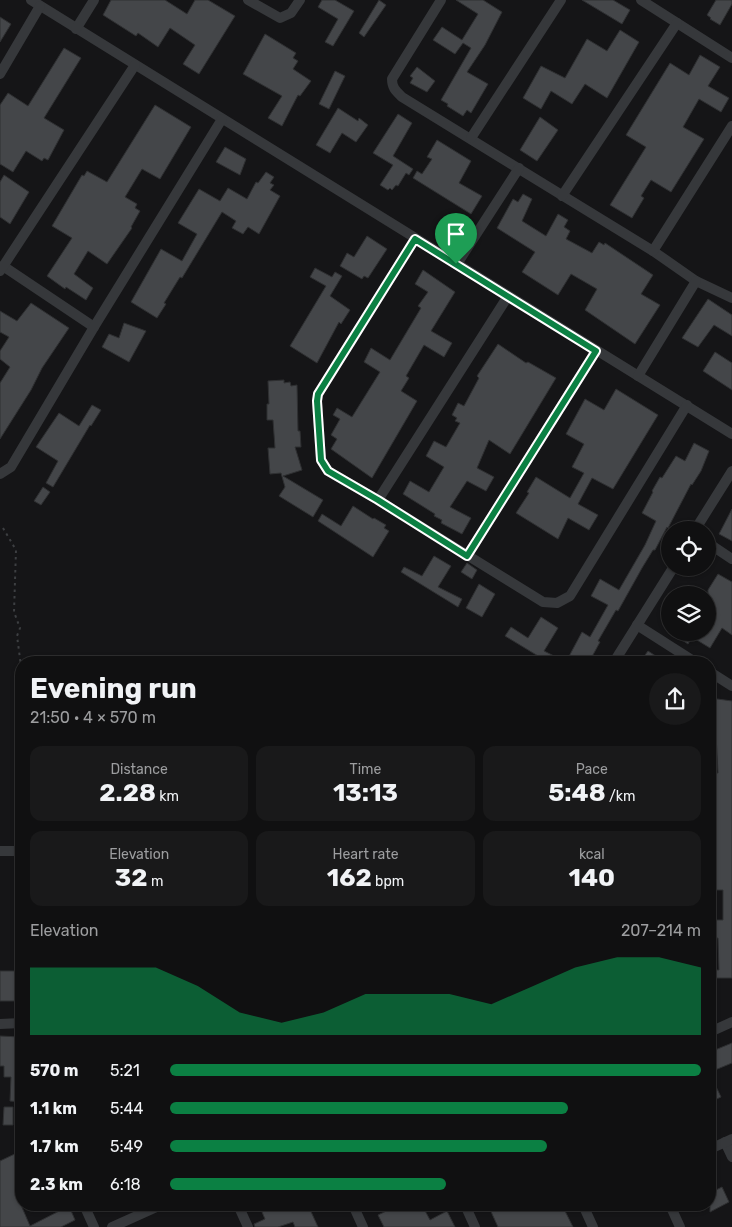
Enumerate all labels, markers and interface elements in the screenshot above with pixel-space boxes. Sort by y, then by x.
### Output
pin [435,213,477,264]
icon: arrive [442,220,470,248]
map controls [661,521,716,641]
button: locate [661,521,716,576]
button: layers [661,586,716,641]
text: Evening run [30,672,197,705]
button: share [649,673,701,725]
text: 21:50 · 4 × 570 m [30,708,156,727]
text: Distance [110,761,168,778]
text: Time [350,761,381,778]
text: Pace [576,761,608,778]
text: 2.28 [99,778,156,807]
text: 13:13 [333,778,398,807]
text: 5:48 [548,778,606,807]
text: km [156,788,179,805]
text: /km [606,788,635,805]
text: Elevation [109,846,169,863]
text: Heart rate [333,846,398,863]
text: kcal [579,846,605,863]
text: 32 [115,863,148,892]
text: 162 [327,863,372,892]
text: 140 [569,863,615,892]
text: m [148,873,163,890]
text: bpm [372,873,404,890]
text: Elevation [30,921,99,940]
text: 207–214 m [621,921,701,940]
text: 570 m [30,1061,78,1080]
text: 5:21 [110,1061,140,1080]
text: 1.1 km [30,1099,77,1118]
text: 5:44 [110,1099,143,1118]
text: 1.7 km [30,1137,79,1156]
text: 5:49 [110,1137,143,1156]
text: 2.3 km [30,1175,83,1194]
text: 6:18 [110,1175,141,1194]

